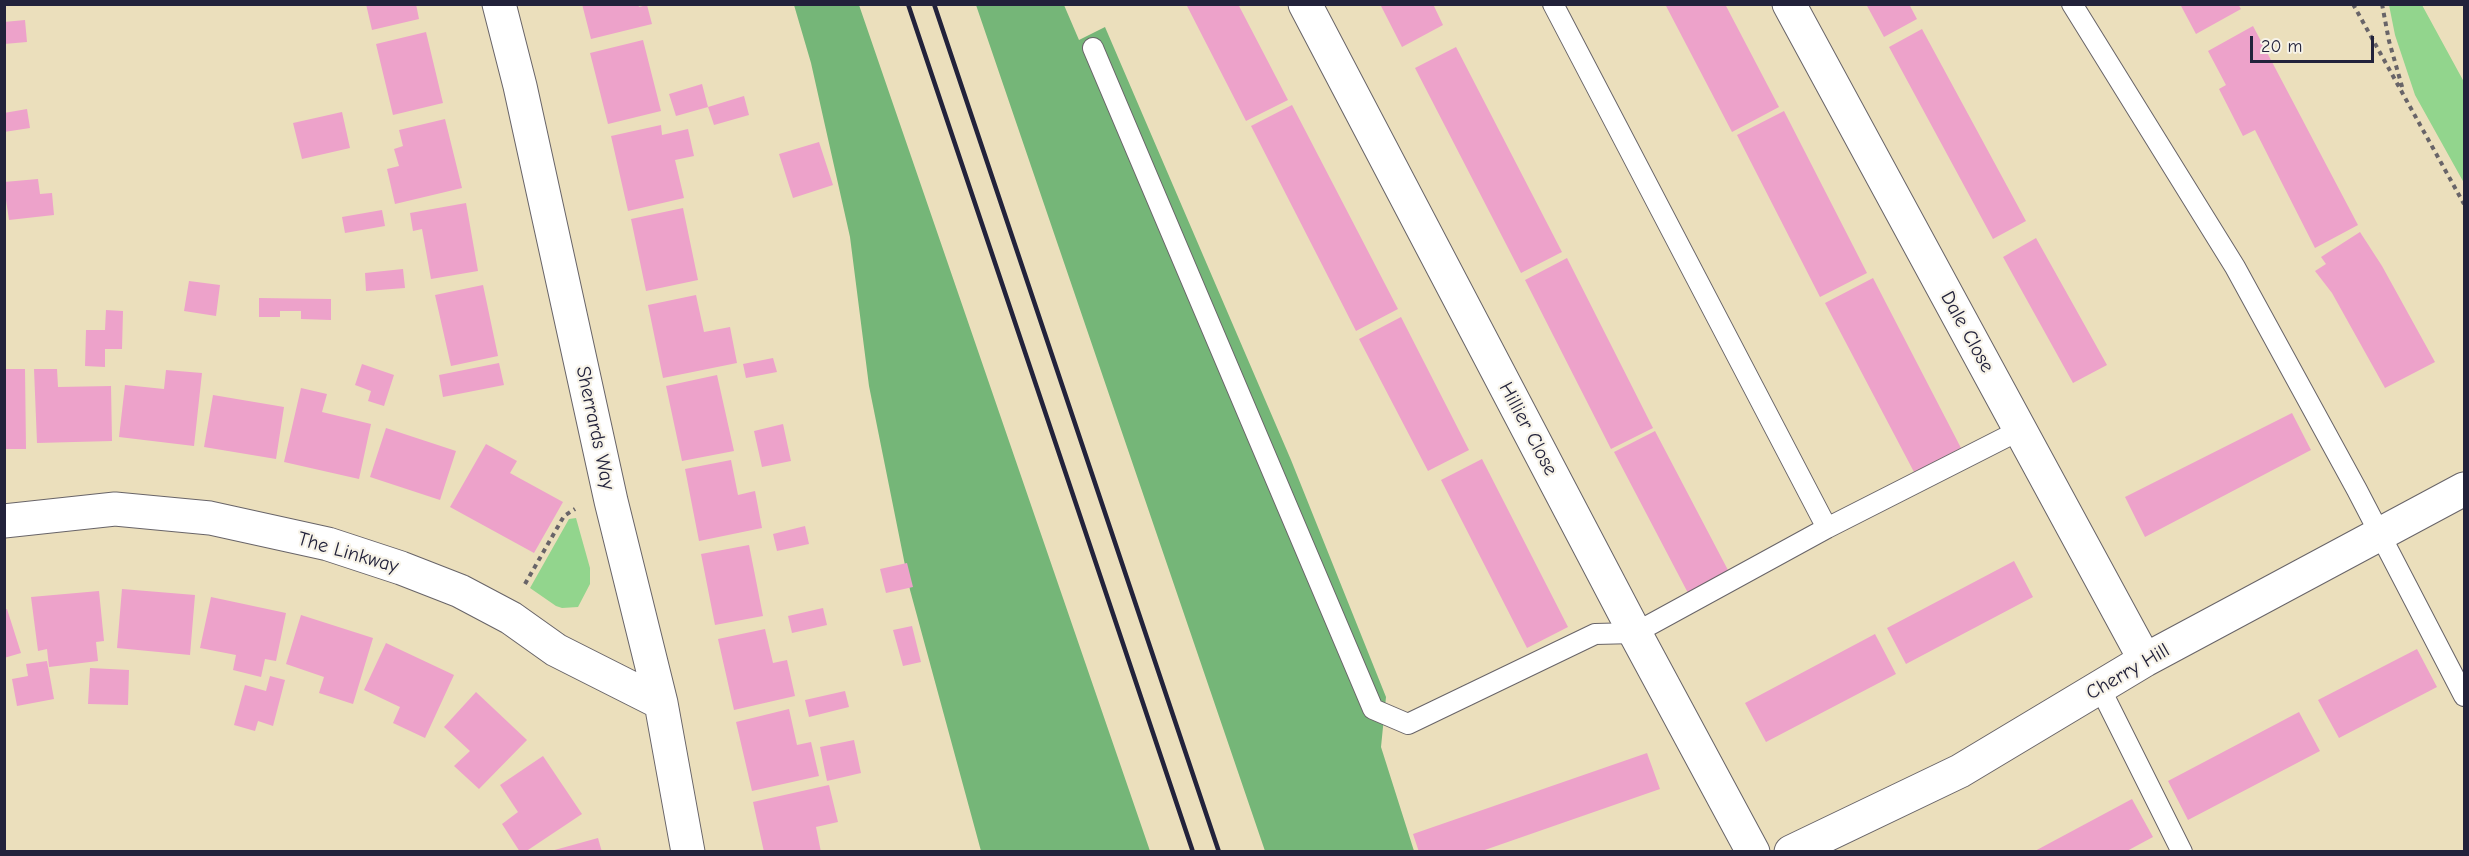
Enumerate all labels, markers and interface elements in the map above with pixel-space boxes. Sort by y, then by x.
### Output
scale bar [2253,24,2378,62]
text: 20 m [2261,36,2302,57]
street label: Dale Close [1935,287,1999,377]
street label: Sherrards Way [570,364,620,492]
street label: Hillier Close [1493,378,1563,480]
street label: The Linkway [295,527,401,579]
street label: Cherry Hill [2082,639,2174,705]

